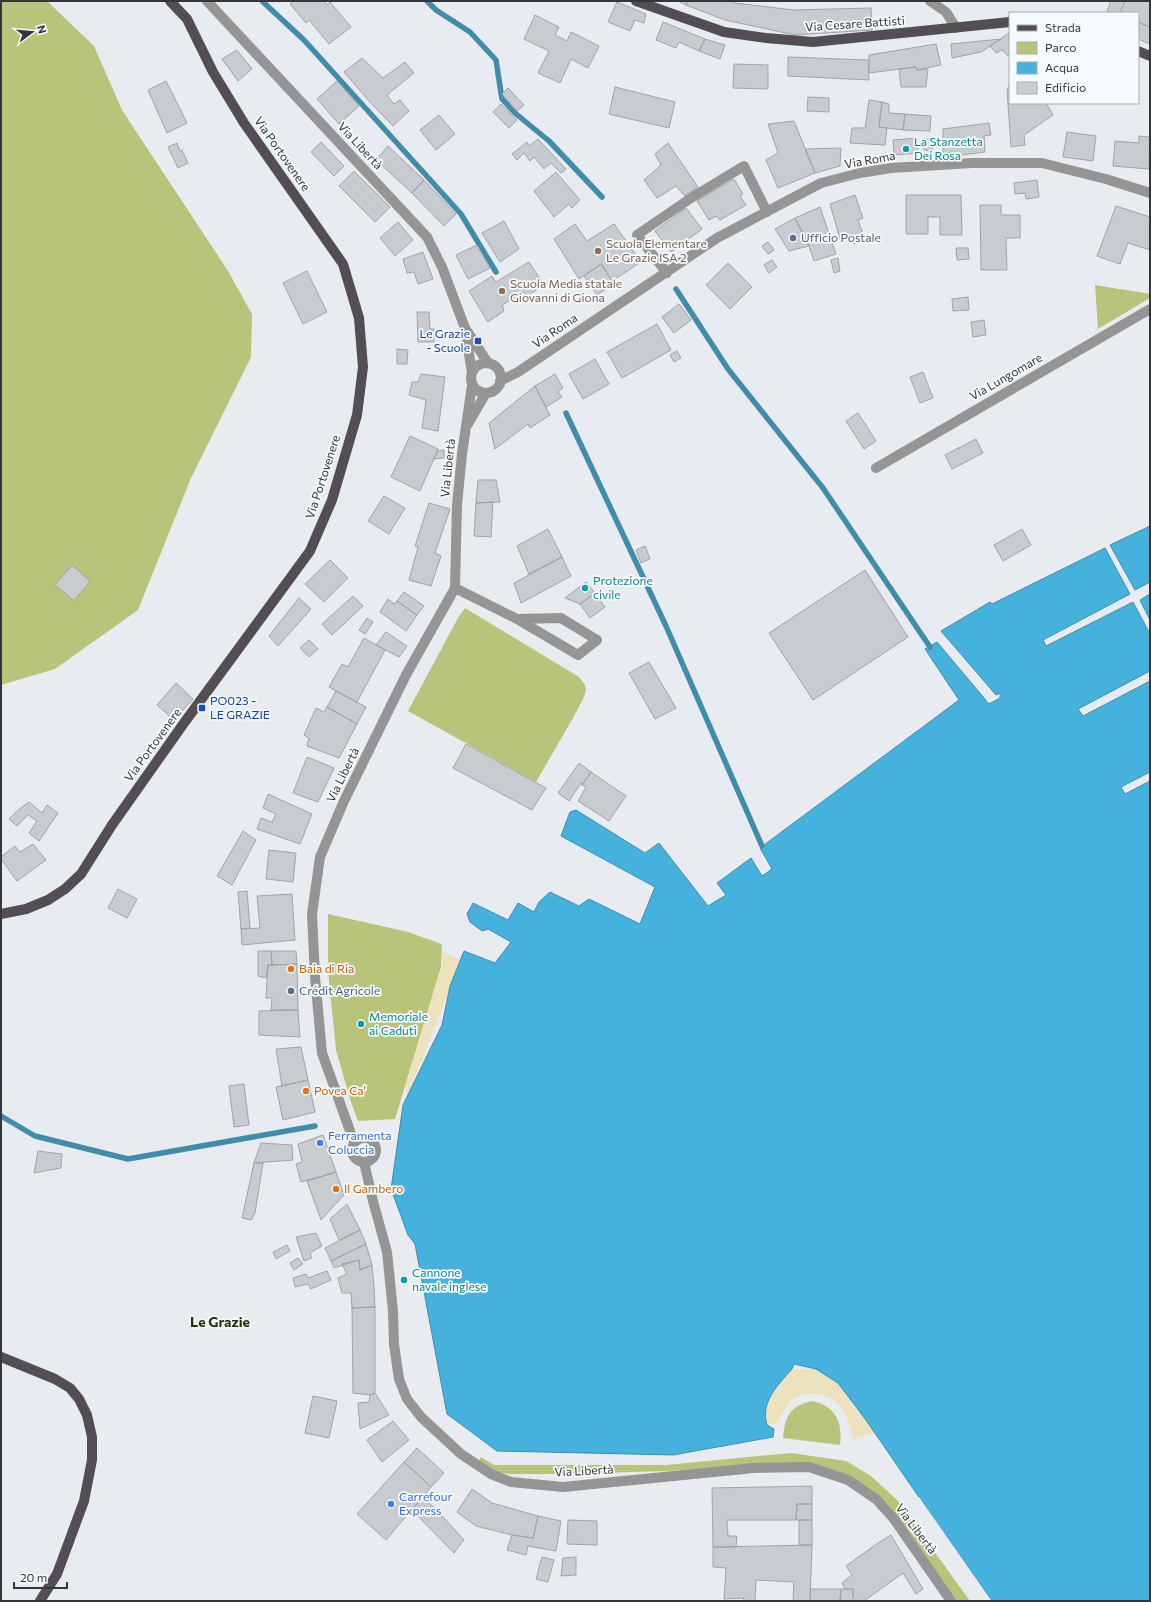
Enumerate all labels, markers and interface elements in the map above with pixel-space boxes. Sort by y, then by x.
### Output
north arrow [12,12,52,52]
legend [1009,12,1139,104]
street label: Via Cesare Battisti [805,13,905,33]
text: Strada [1045,20,1081,34]
text: N [35,23,49,35]
text: Parco [1045,40,1077,54]
text: Acqua [1045,60,1079,74]
text: Edificio [1045,80,1086,94]
street label: Via Portovenere [252,114,314,193]
street label: Via Libertà [335,119,386,172]
place label: La Stanzetta Dei Rosa [914,134,983,162]
marker: La Stanzetta Dei Rosa [901,144,911,154]
street label: Via Roma [843,148,896,170]
place label: Ufficio Postale [801,230,881,244]
marker: Ufficio Postale [788,233,798,243]
place label: Scuola Elementare Le Grazie ISA 2 [606,236,707,264]
marker: Scuola Elementare Le Grazie ISA 2 [593,246,603,256]
place label: Scuola Media statale Giovanni di Giona [510,276,622,304]
marker: Scuola Media statale Giovanni di Giona [497,286,507,296]
street label: Via Roma [529,310,580,350]
place label: Le Grazie - Scuole [419,326,470,354]
marker: Le Grazie - Scuole [473,336,483,346]
street label: Via Lungomare [967,350,1044,403]
street label: Via Portovenere [302,433,342,520]
street label: Via Libertà [437,438,457,498]
place label: Protezione civile [593,573,653,601]
marker: Protezione civile [580,583,590,593]
place label: PO023 - LE GRAZIE [210,693,270,721]
marker: PO023 - LE GRAZIE [197,703,207,713]
street label: Via Portovenere [121,705,184,784]
street label: Via Libertà [323,745,361,804]
place label: Baia di Ria [299,961,354,975]
marker: Baia di Ria [286,964,296,974]
place label: Crédit Agricole [299,983,380,997]
marker: Crédit Agricole [286,986,296,996]
place label: Memoriale ai Caduti [369,1009,428,1037]
marker: Memoriale ai Caduti [356,1019,366,1029]
place label: Povea Ca' [314,1083,366,1097]
marker: Povea Ca' [301,1086,311,1096]
place label: Ferramenta Coluccia [328,1128,392,1156]
marker: Ferramenta Coluccia [315,1138,325,1148]
place label: Il Gambero [344,1181,403,1195]
marker: Il Gambero [331,1184,341,1194]
place label: Cannone navale inglese [412,1265,487,1293]
marker: Cannone navale inglese [399,1275,409,1285]
district label: Le Grazie [190,1313,250,1330]
street label: Via Libertà [554,1461,614,1479]
place label: Carrefour Express [399,1489,452,1517]
marker: Carrefour Express [386,1499,396,1509]
street label: Via Libertà [893,1501,940,1556]
scale bar [14,1564,67,1590]
text: 20 m [20,1570,47,1584]

